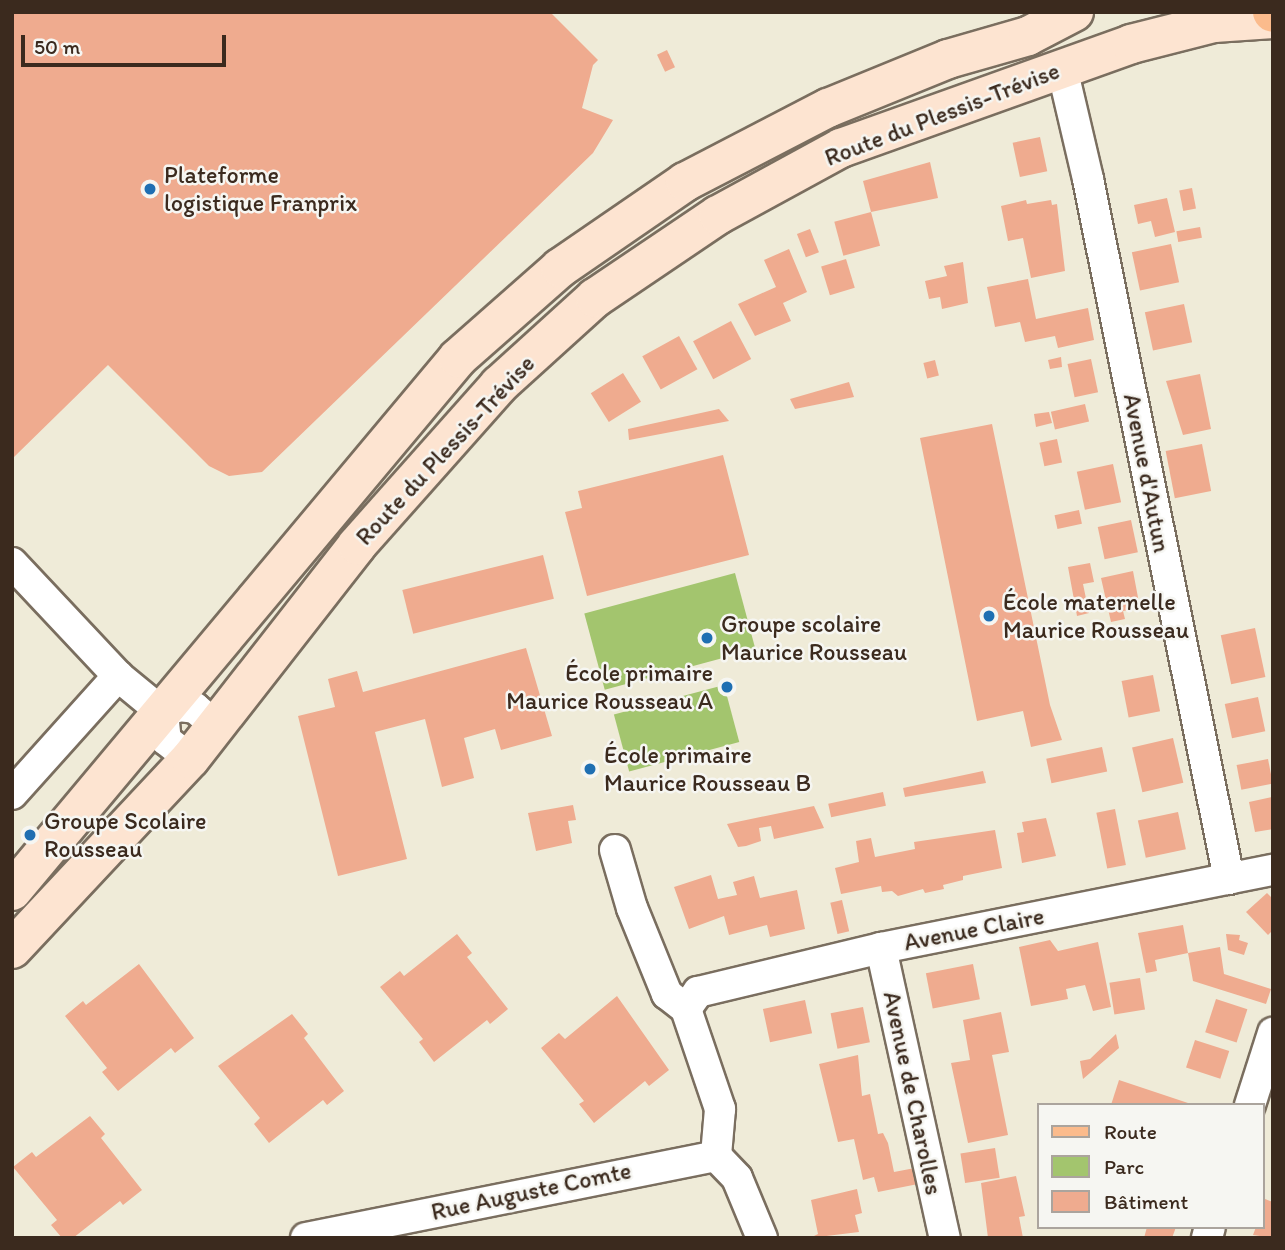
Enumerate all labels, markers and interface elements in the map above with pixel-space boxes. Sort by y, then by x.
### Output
scale bar [24,21,229,65]
text: 50 m [34,34,80,59]
street label: Route du Plessis-Trévise [820,56,1064,172]
place label: Plateforme logistique Franprix [164,161,356,217]
marker: Plateforme logistique Franprix [142,181,158,197]
street label: Route du Plessis-Trévise [349,348,541,552]
street label: Avenue d'Autun [1117,391,1177,555]
place label: École maternelle Maurice Rousseau [1003,588,1189,644]
marker: École maternelle Maurice Rousseau [981,608,997,624]
place label: Groupe scolaire Maurice Rousseau [721,610,907,666]
marker: Groupe scolaire Maurice Rousseau [699,630,715,646]
place label: École primaire Maurice Rousseau A [506,659,713,715]
marker: École primaire Maurice Rousseau A [719,679,735,695]
place label: École primaire Maurice Rousseau B [604,741,811,797]
marker: École primaire Maurice Rousseau B [582,761,598,777]
place label: Groupe Scolaire Rousseau [44,807,207,863]
marker: Groupe Scolaire Rousseau [22,827,38,843]
street label: Avenue Claire [902,901,1046,957]
street label: Avenue de Charolles [877,988,949,1198]
legend [1036,1103,1264,1229]
text: Route [1104,1119,1157,1144]
text: Parc [1104,1154,1144,1179]
street label: Rue Auguste Comte [429,1156,633,1226]
text: Bâtiment [1104,1189,1188,1214]

